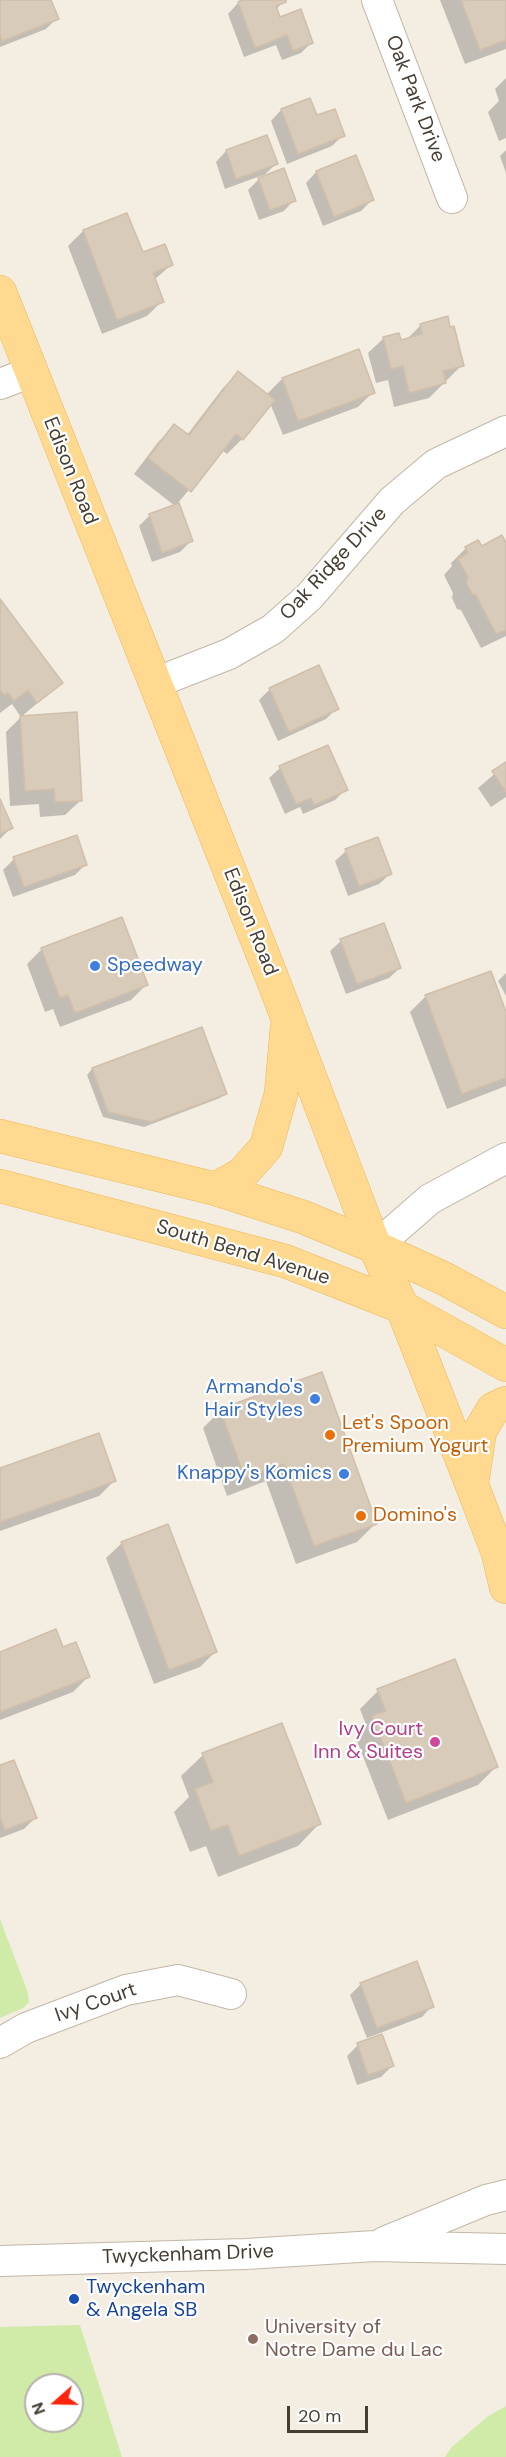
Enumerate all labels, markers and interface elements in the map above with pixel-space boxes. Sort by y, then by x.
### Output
street label: Oak Park Drive [380,32,450,166]
street label: Edison Road [38,414,102,528]
street label: Oak Ridge Drive [276,503,392,625]
street label: Edison Road [218,865,282,979]
place label: Speedway [107,954,203,978]
marker: Speedway [88,959,102,973]
street label: South Bend Avenue [153,1215,333,1291]
place label: Armando's Hair Styles [205,1376,303,1423]
marker: Armando's Hair Styles [308,1392,322,1406]
place label: Let's Spoon Premium Yogurt [342,1412,488,1459]
marker: Let's Spoon Premium Yogurt [323,1428,337,1442]
place label: Knappy's Komics [177,1462,332,1486]
marker: Knappy's Komics [337,1467,351,1481]
place label: Domino's [373,1504,457,1528]
marker: Domino's [354,1509,368,1523]
place label: Ivy Court Inn & Suites [313,1718,423,1765]
marker: Ivy Court Inn & Suites [428,1735,442,1749]
street label: Ivy Court [52,1978,140,2028]
street label: Twyckenham Drive [102,2240,274,2270]
place label: Twyckenham & Angela SB [86,2276,205,2323]
marker: Twyckenham & Angela SB [67,2292,81,2306]
place label: University of Notre Dame du Lac [265,2316,443,2363]
marker: University of Notre Dame du Lac [246,2332,260,2346]
north arrow [24,2373,84,2433]
scale bar [290,2394,371,2432]
text: N [27,2400,50,2418]
text: 20 m [298,2404,341,2428]

